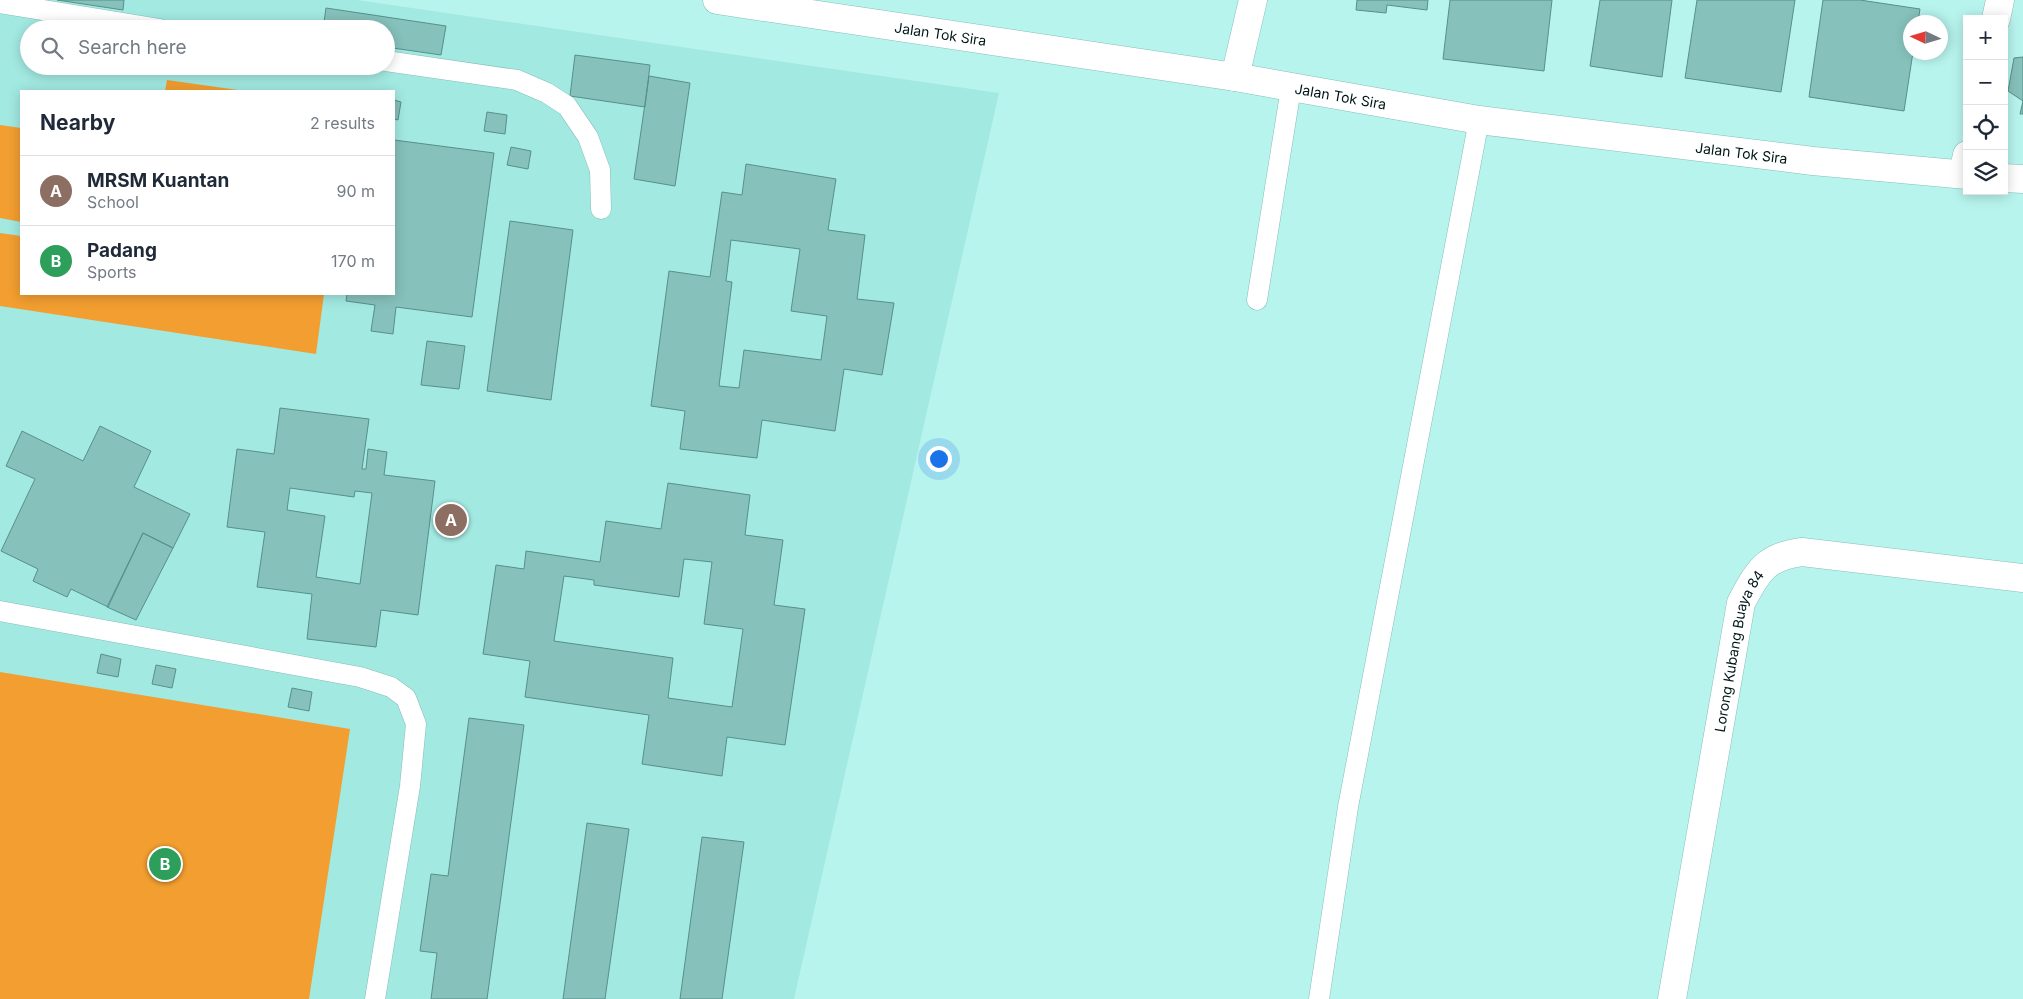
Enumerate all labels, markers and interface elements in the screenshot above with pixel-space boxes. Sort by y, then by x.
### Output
north arrow [1903,15,1948,60]
map controls [1963,15,2008,195]
button: + [1963,15,2008,60]
street label: Jalan Tok Sira [893,18,988,48]
search box [20,20,395,75]
icon: search [38,34,66,62]
text: Search here [78,36,187,59]
button: − [1963,60,2008,105]
street label: Jalan Tok Sira [1293,79,1388,112]
button: locate [1963,105,2008,150]
text: Nearby [40,110,115,135]
text: 2 results [310,113,375,133]
street label: Jalan Tok Sira [1694,138,1789,166]
button: layers [1963,150,2008,195]
text: MRSM Kuantan [87,169,229,192]
text: A [50,181,62,201]
text: 90 m [336,181,375,201]
text: School [87,192,139,212]
text: Padang [87,239,157,262]
text: B [51,251,61,271]
text: 170 m [331,251,375,271]
text: Sports [87,262,136,282]
your location [926,446,952,472]
pin: A [435,501,467,539]
street label: Lorong Kubang Buaya 84 [1710,566,1767,733]
pin: B [149,845,181,883]

